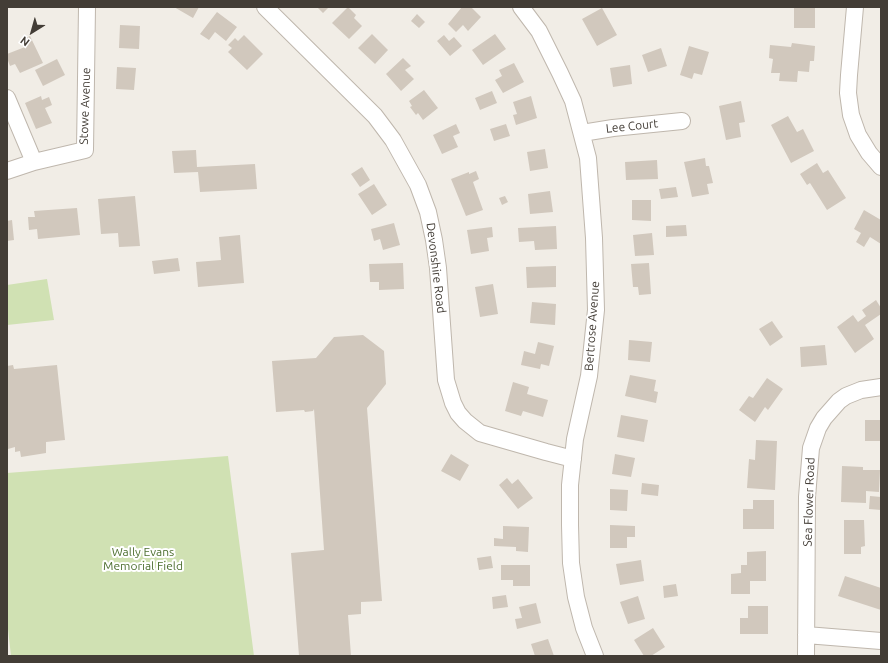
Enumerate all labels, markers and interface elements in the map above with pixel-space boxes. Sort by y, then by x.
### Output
north arrow [12,12,52,52]
text: N [18,34,32,49]
street label: Stowe Avenue [76,67,94,145]
street label: Lee Court [605,116,659,136]
street label: Devonshire Road [423,222,449,314]
street label: Bertrose Avenue [582,281,602,371]
street label: Sea Flower Road [800,457,818,547]
park label: Wally Evans Memorial Field [103,545,183,573]

